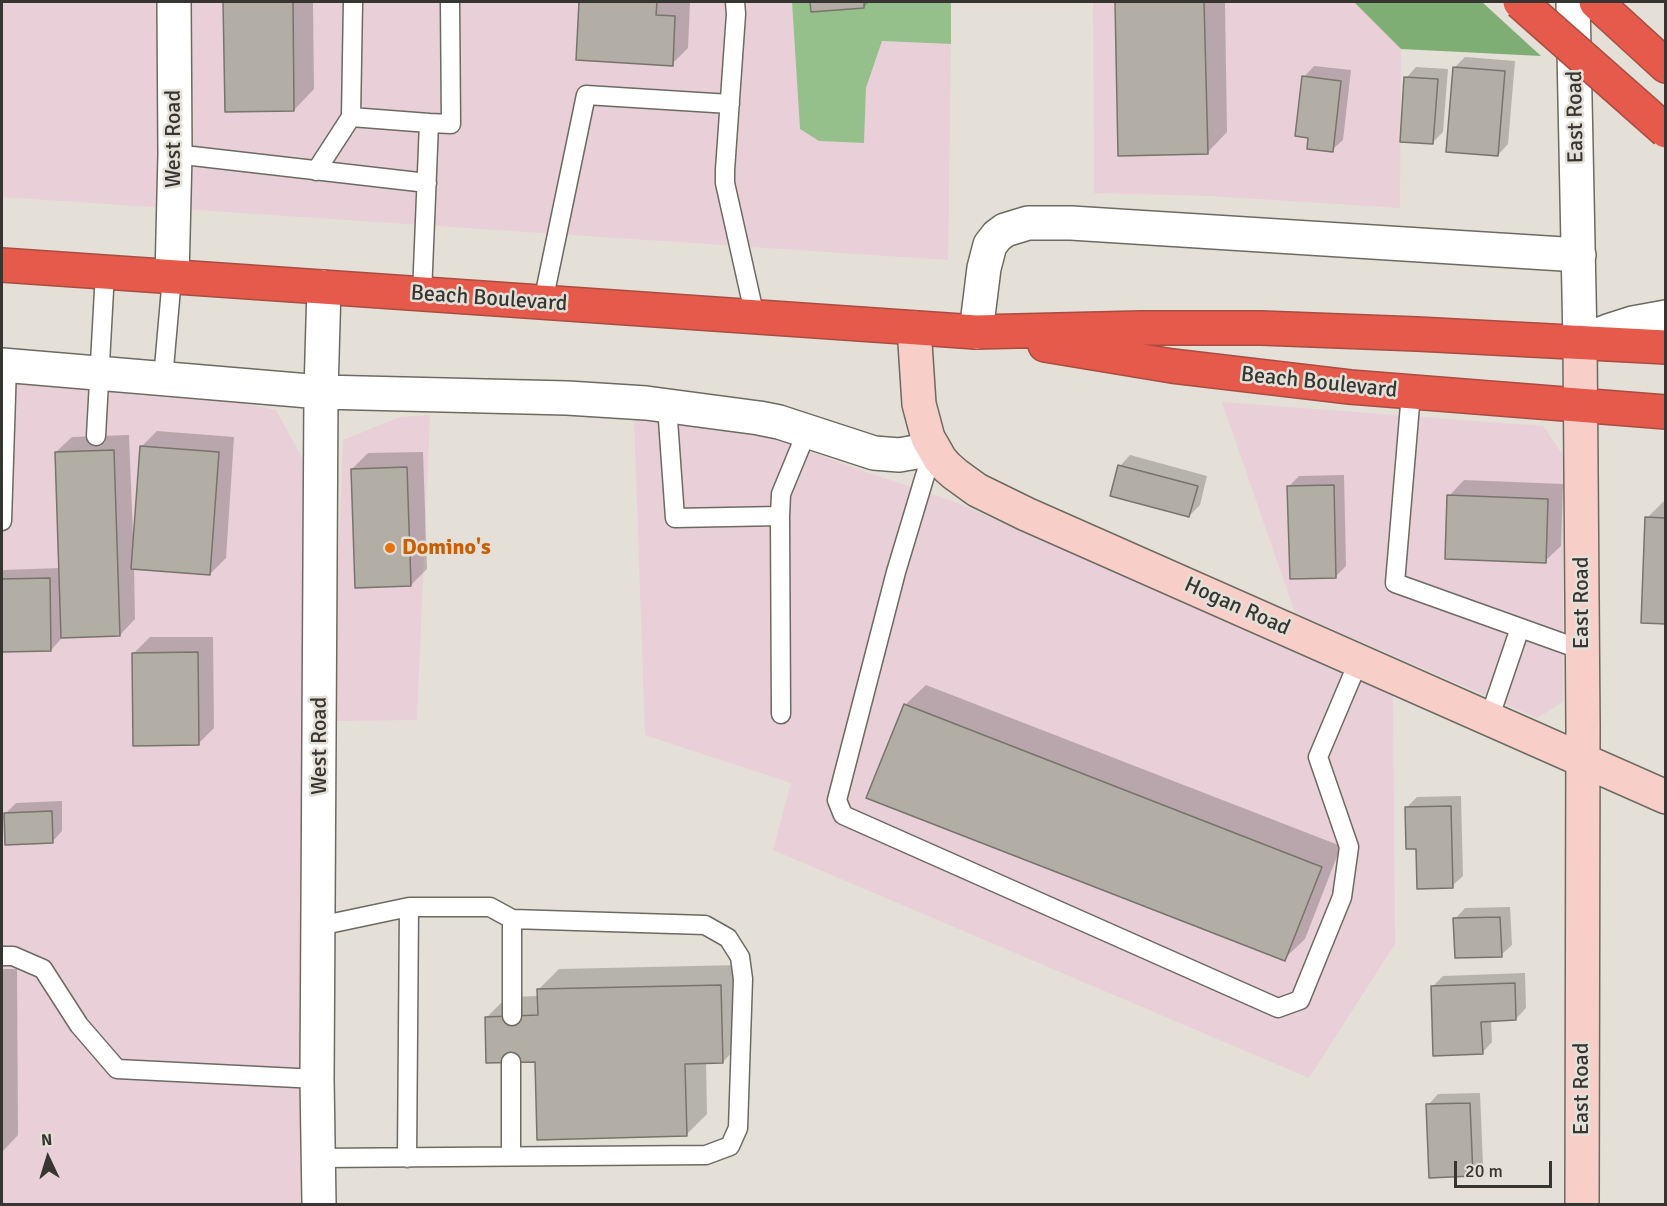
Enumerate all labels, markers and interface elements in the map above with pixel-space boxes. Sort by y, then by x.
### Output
street label: East Road [1562,70,1590,164]
street label: West Road [161,90,187,188]
street label: Beach Boulevard [410,280,568,318]
street label: Beach Boulevard [1240,362,1398,404]
place label: Domino's [402,535,491,561]
marker: Domino's [383,541,397,555]
street label: East Road [1569,557,1595,649]
street label: Hogan Road [1180,572,1294,642]
street label: West Road [307,697,333,795]
street label: East Road [1569,1043,1595,1135]
north arrow [18,1128,78,1188]
text: N [40,1130,53,1150]
scale bar [1457,1149,1554,1187]
text: 20 m [1465,1160,1503,1182]

